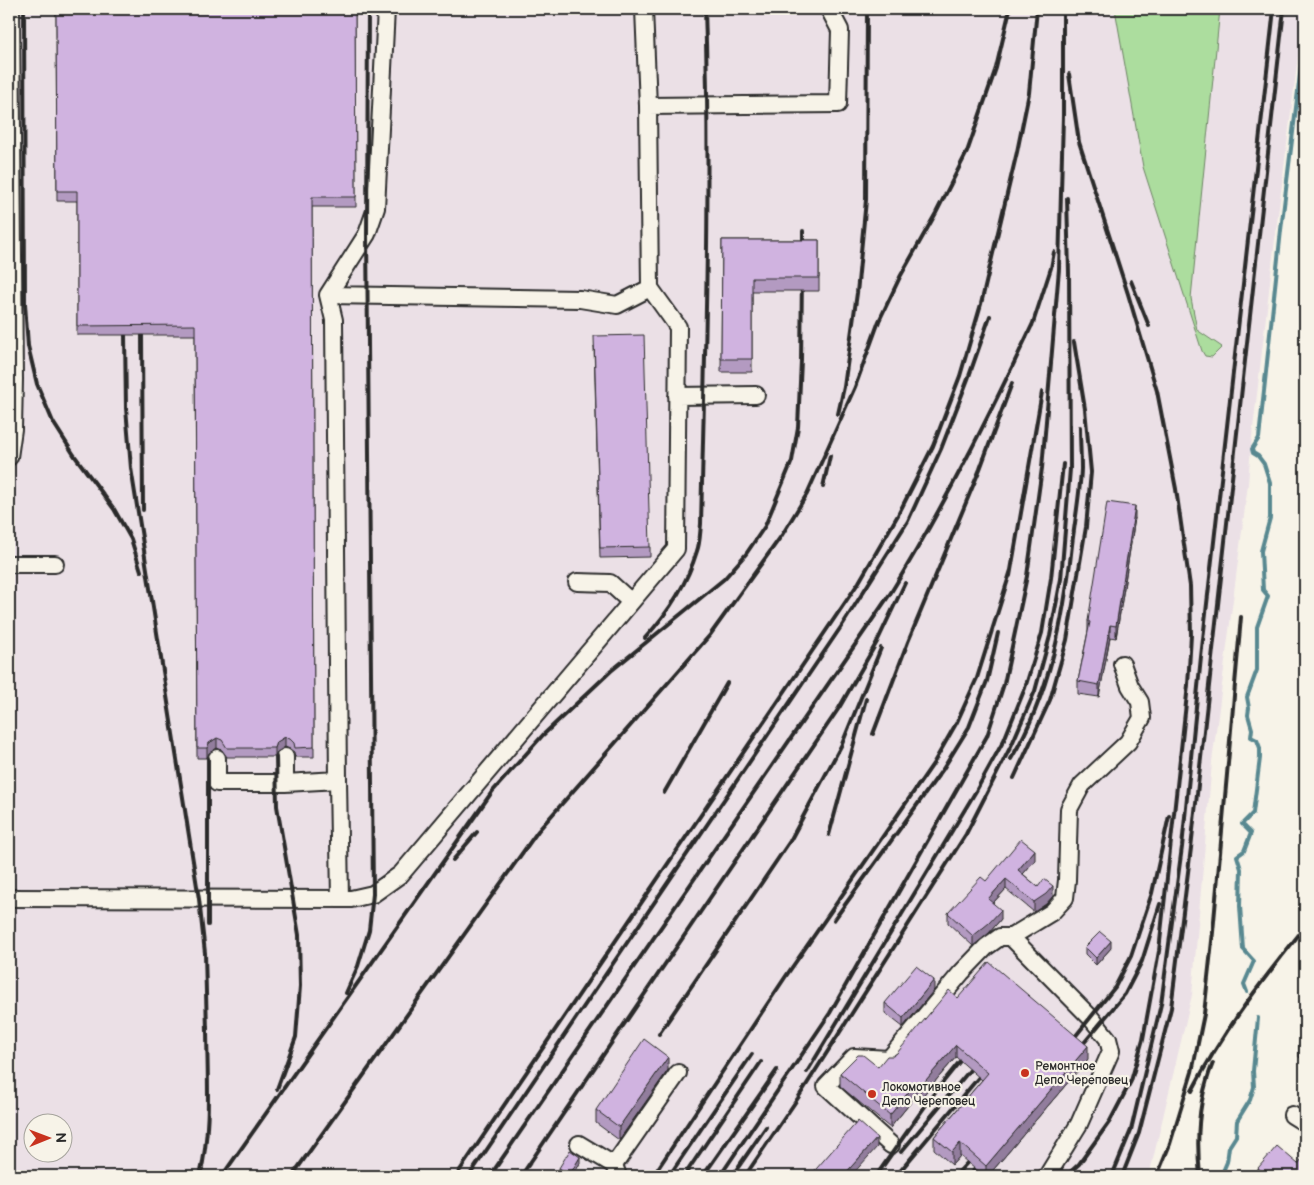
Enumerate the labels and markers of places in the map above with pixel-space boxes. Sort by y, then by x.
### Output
place label: Ремонтное Депо Череповец [1035,1059,1128,1088]
marker: Ремонтное Депо Череповец [1019,1067,1031,1079]
place label: Локомотивное Депо Череповец [881,1080,975,1109]
marker: Локомотивное Депо Череповец [866,1088,878,1100]

